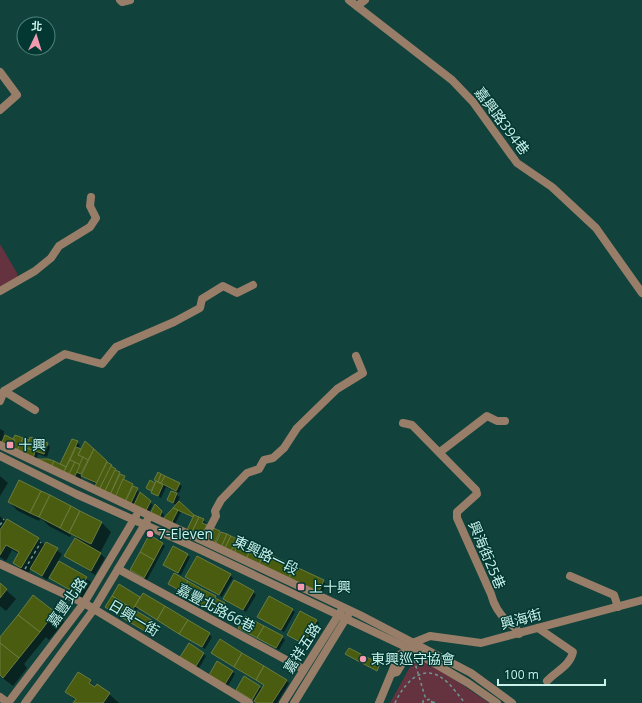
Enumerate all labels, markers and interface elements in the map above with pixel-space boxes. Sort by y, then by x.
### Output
north arrow [16,16,56,56]
text: 北 [31,18,43,33]
street label: 嘉興路394巷 [471,83,534,158]
place label: 十興 [18,435,46,454]
marker: 十興 [5,440,15,450]
street label: 興海街25巷 [465,518,510,592]
place label: 7-Eleven [158,524,213,543]
marker: 7-Eleven [145,529,155,539]
street label: 東興路一段 [231,531,302,578]
street label: 嘉豐北路 [43,573,90,630]
place label: 上十興 [309,577,351,596]
street label: 嘉豐北路66巷 [174,579,259,636]
marker: 上十興 [296,582,306,592]
street label: 日興一街 [105,595,163,640]
street label: 興海街 [498,604,544,633]
street label: 嘉祥五路 [279,619,324,677]
place label: 東興巡守協會 [371,649,455,668]
marker: 東興巡守協會 [358,654,368,664]
scale bar [498,661,605,687]
text: 100 m [504,666,539,683]

